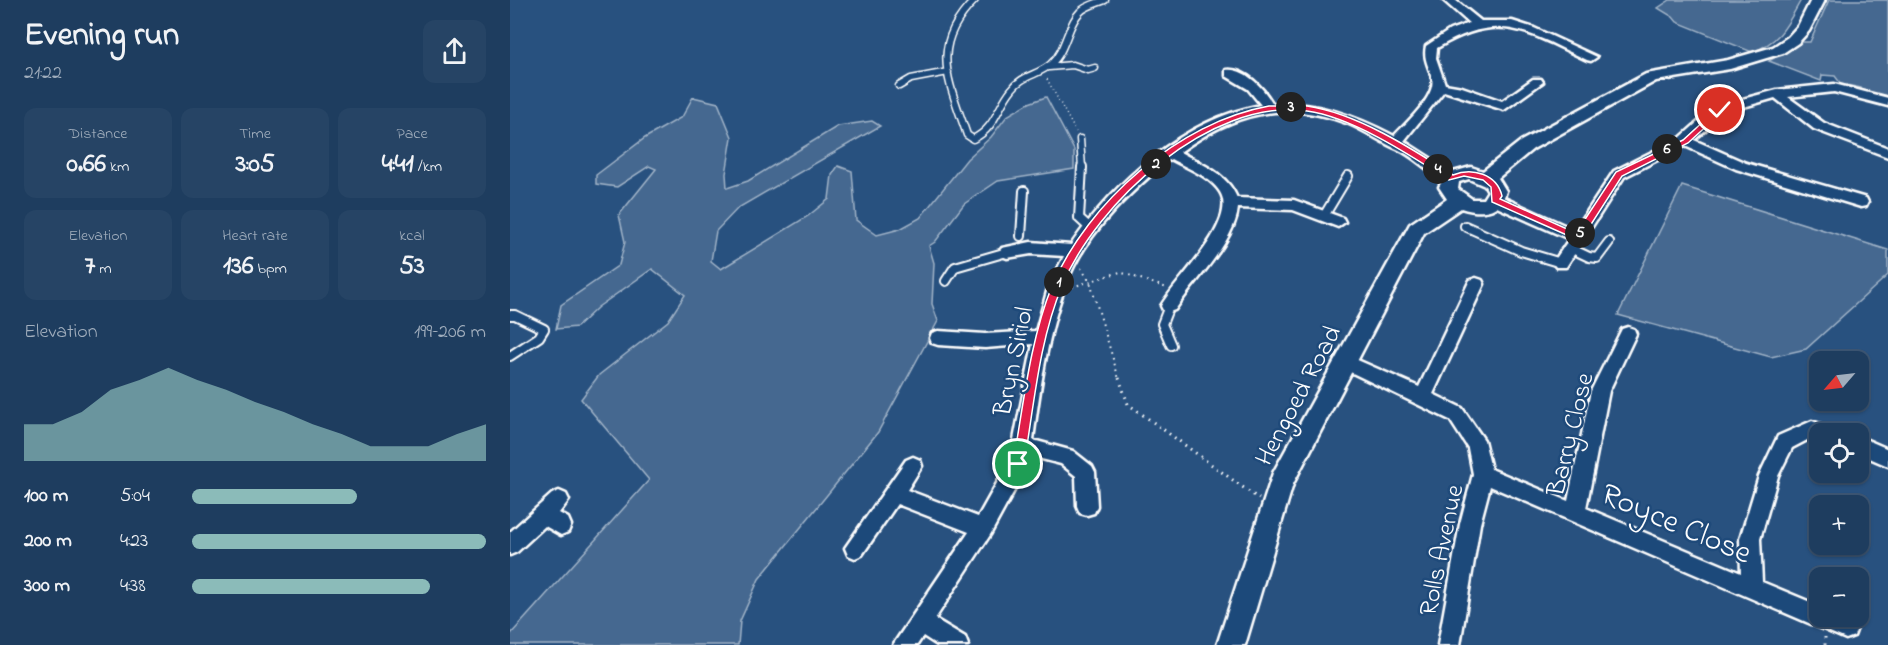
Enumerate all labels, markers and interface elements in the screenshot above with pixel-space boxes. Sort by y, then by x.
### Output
text: Evening run [24,12,179,60]
button: share [423,20,486,83]
text: 21:22 [24,59,62,88]
pin [1694,84,1745,135]
pin: 3 [1276,92,1306,122]
icon: check [1703,93,1736,126]
text: 3 [1288,95,1294,119]
text: Distance [69,122,127,146]
text: Time [239,122,271,146]
text: Pace [396,122,428,146]
pin: 6 [1652,134,1682,164]
text: 6 [1663,137,1671,161]
text: 0.66 [67,146,106,184]
text: 3:05 [235,146,275,184]
text: 4:41 [382,146,414,184]
pin: 2 [1141,149,1171,179]
text: 2 [1152,152,1160,176]
pin: 4 [1423,154,1453,184]
text: km [106,155,129,179]
text: /km [414,155,442,179]
text: 4 [1435,157,1441,181]
pin: 5 [1565,218,1595,248]
text: 5 [1575,221,1585,245]
text: Elevation [69,224,127,248]
text: Heart rate [222,224,288,248]
text: kcal [399,224,425,248]
text: 7 [84,248,95,286]
text: 136 [223,248,253,286]
text: 53 [399,248,425,286]
text: m [95,257,112,281]
text: bpm [253,257,287,281]
pin: 1 [1044,267,1074,297]
text: 1 [1056,270,1062,294]
street label: Bryn Siriol [985,304,1045,421]
text: Elevation [24,318,98,347]
text: 199–206 m [414,318,486,347]
street label: Hengoed Road [1247,319,1353,473]
north arrow [1809,351,1869,411]
map controls [1809,351,1869,627]
street label: Barry Close [1538,369,1606,501]
button: locate [1809,423,1869,483]
pin [992,438,1043,489]
icon: arrive [1001,447,1034,480]
street label: Royce Close [1593,472,1759,578]
street label: Rolls Avenue [1410,481,1475,620]
text: 100 m [24,482,68,511]
text: 5:04 [120,482,150,511]
button: + [1809,495,1869,555]
text: 200 m [24,527,72,556]
text: 4:23 [120,527,148,556]
button: − [1809,567,1869,627]
text: 300 m [24,572,70,601]
text: 4:38 [120,572,146,601]

